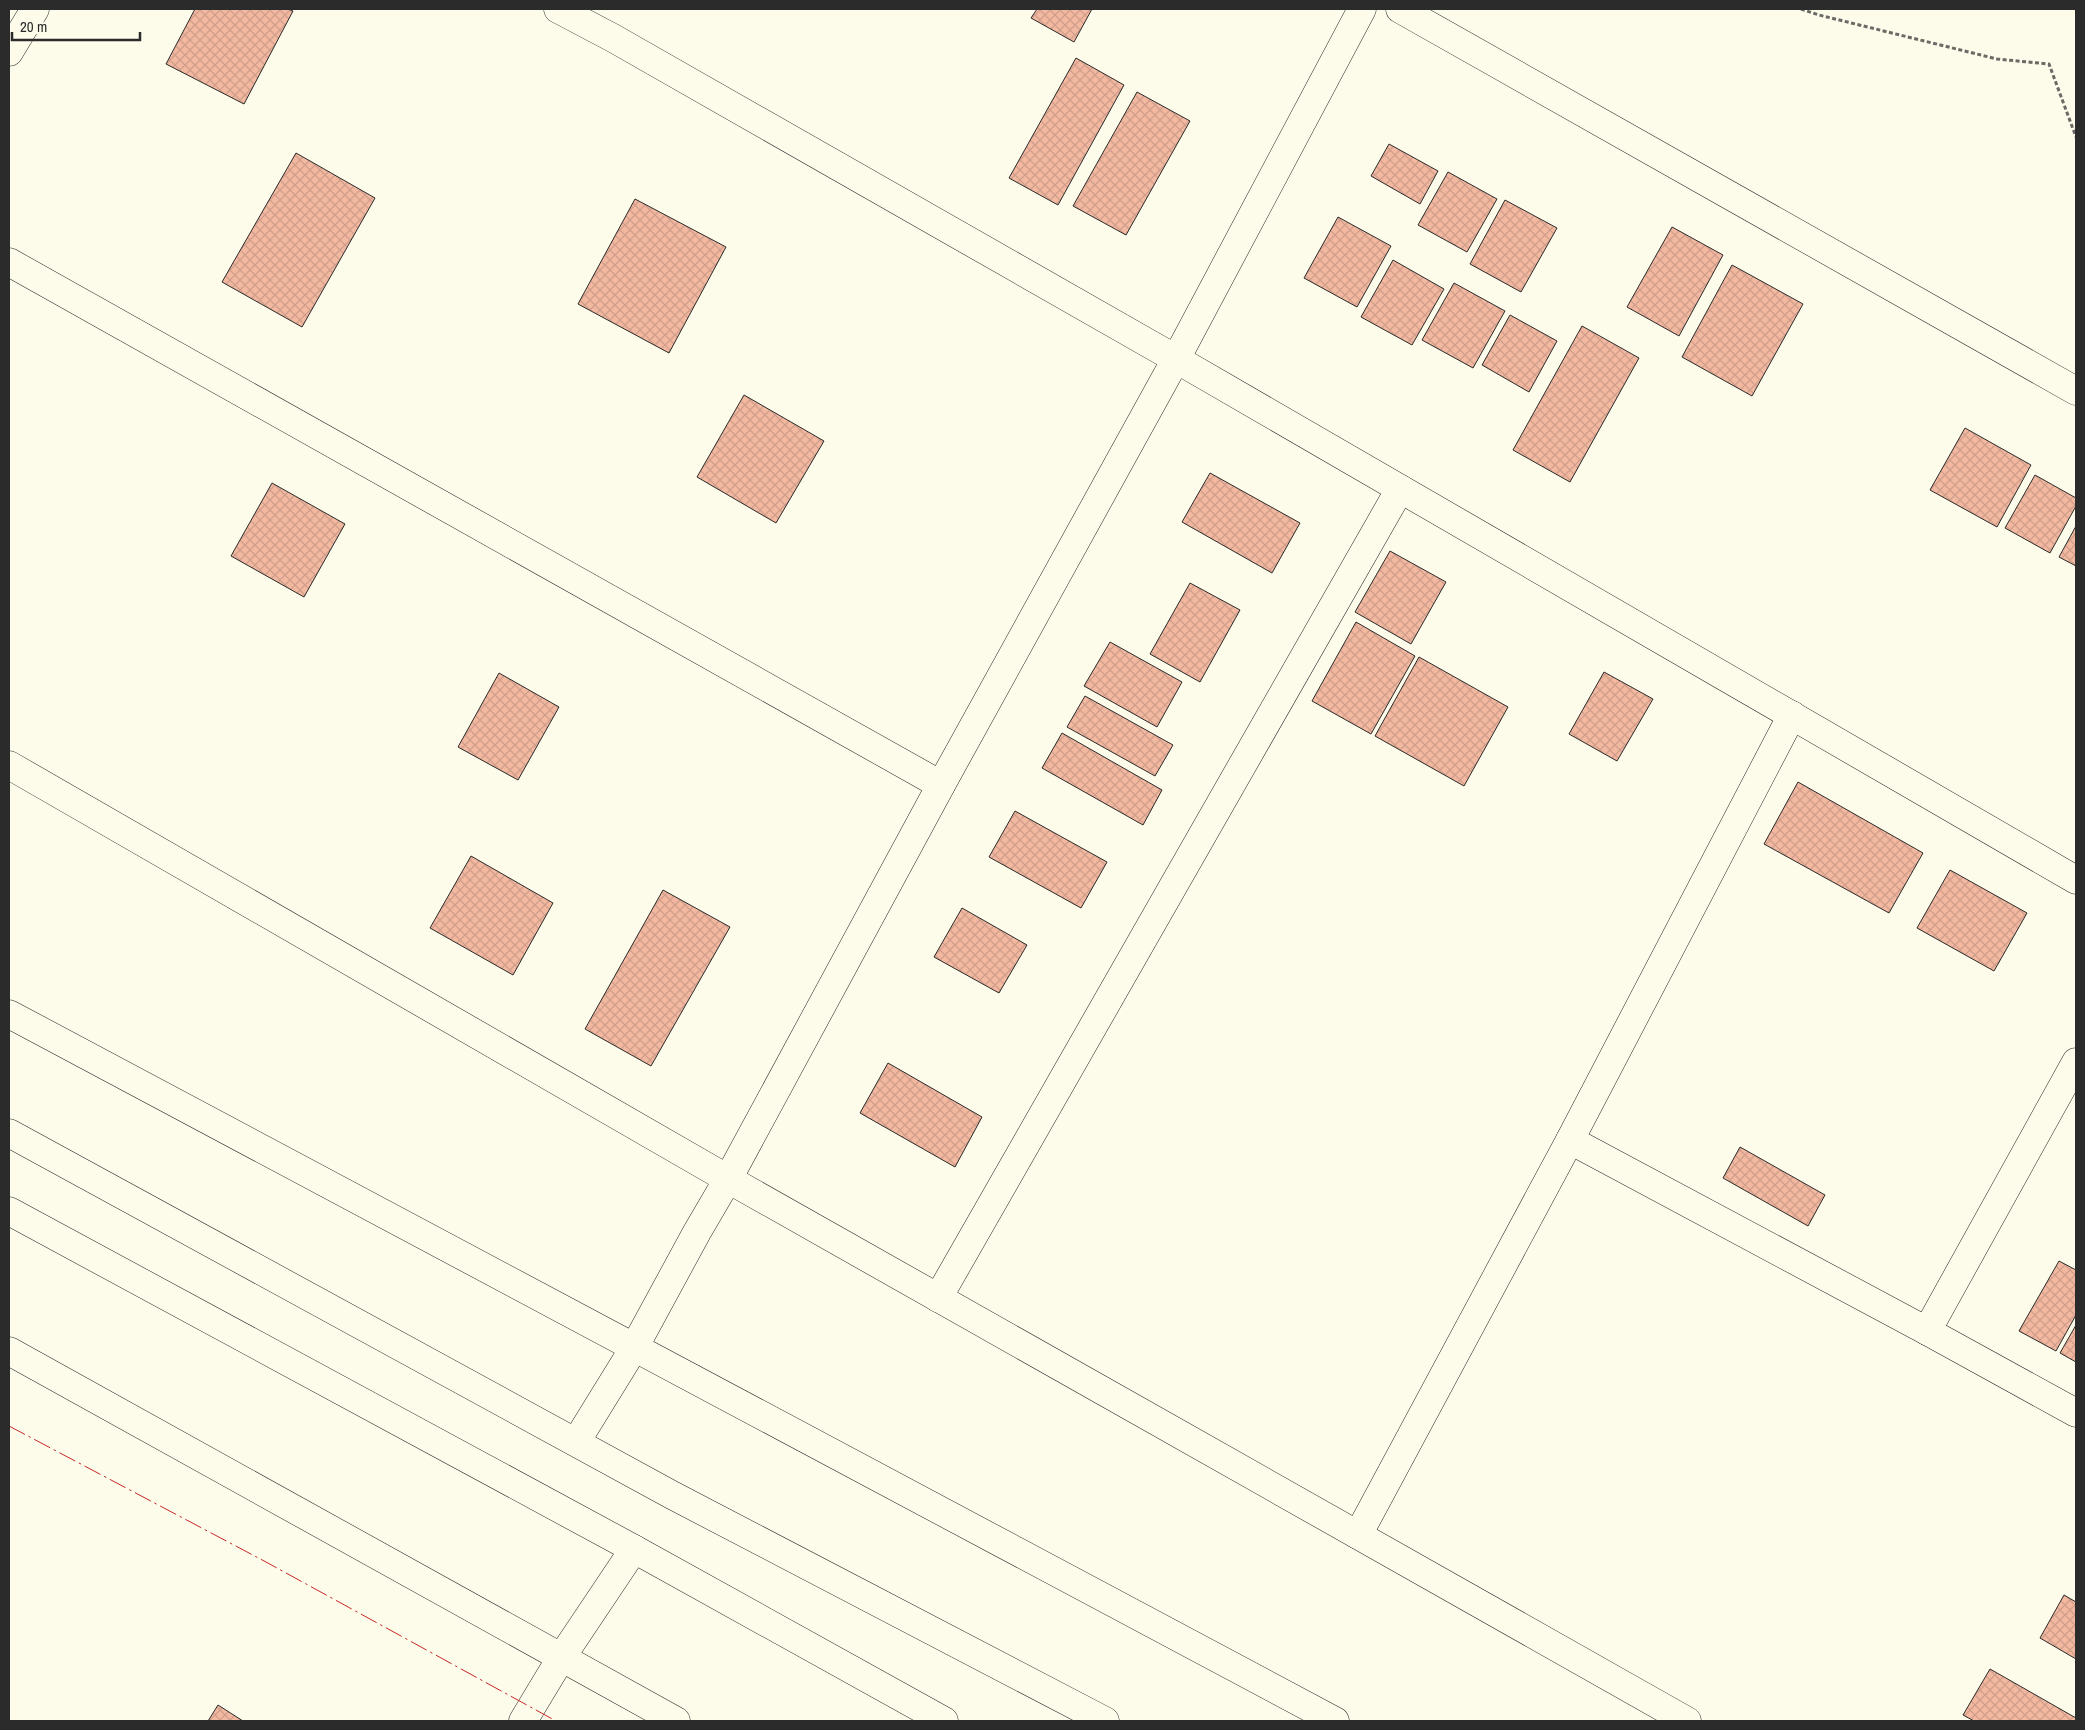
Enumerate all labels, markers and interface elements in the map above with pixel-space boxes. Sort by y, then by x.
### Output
scale bar [12,10,140,42]
text: 20 m [20,16,47,37]

